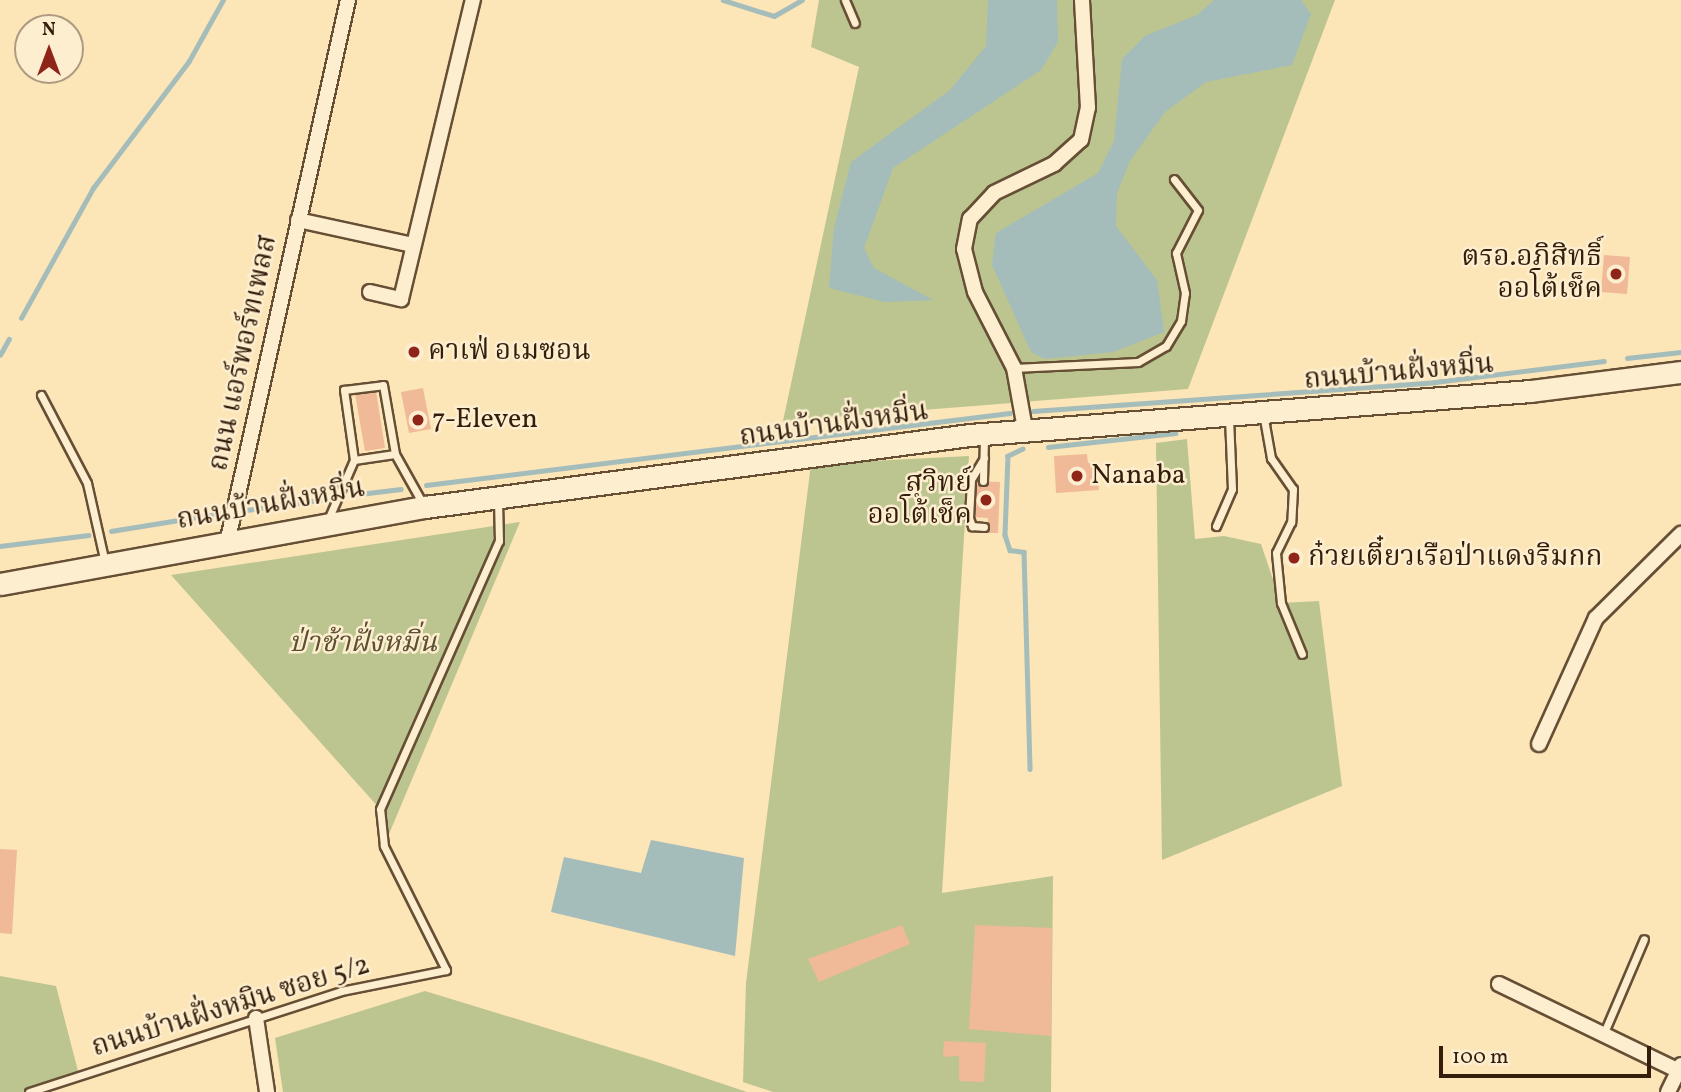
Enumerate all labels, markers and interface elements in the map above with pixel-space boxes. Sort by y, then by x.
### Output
north arrow [14,14,84,84]
text: N [42,17,56,43]
street label: ถนน แอร์พอร์ทเพลส [203,232,285,474]
place label: ตรอ.อภิสิทธิ์ ออโต้เช็ค [1462,241,1602,307]
marker: ตรอ.อภิสิทธิ์ ออโต้เช็ค [1608,266,1624,282]
place label: คาเฟ่ อเมซอน [428,335,591,369]
marker: คาเฟ่ อเมซอน [406,344,422,360]
street label: ถนนบ้านฝั่งหมิ่น [1303,348,1495,398]
street label: ถนนบ้านฝั่งหมิ่น [737,395,931,455]
place label: 7-Eleven [432,403,538,437]
marker: 7-Eleven [410,412,426,428]
place label: Nanaba [1091,459,1186,493]
place label: สุวิทย์ ออโต้เช็ค [867,467,972,533]
marker: Nanaba [1069,468,1085,484]
street label: ถนนบ้านฝั่งหมิ่น [174,472,368,538]
marker: สุวิทย์ ออโต้เช็ค [978,492,994,508]
place label: ก๋วยเตี๋ยวเรือป่าแดงริมกก [1308,541,1603,575]
marker: ก๋วยเตี๋ยวเรือป่าแดงริมกก [1286,550,1302,566]
park label: ป่าช้าฝั่งหมิ่น [289,627,437,661]
street label: ถนนบ้านฝั่งหมิน ซอย 5/2 [88,949,374,1065]
scale bar [1443,1032,1655,1076]
text: 100 m [1452,1043,1509,1072]

